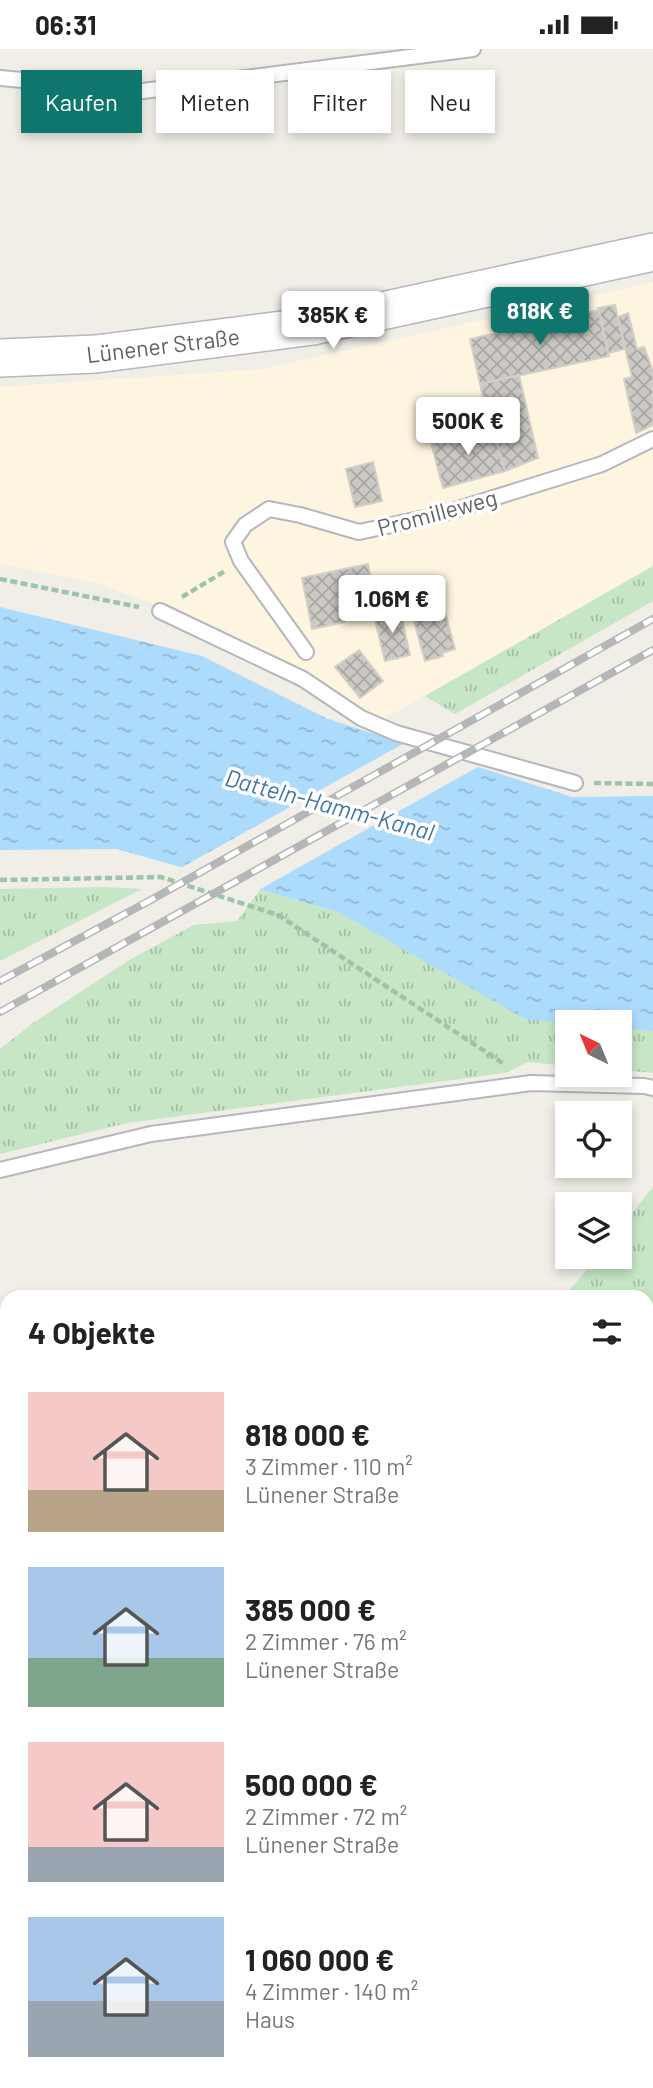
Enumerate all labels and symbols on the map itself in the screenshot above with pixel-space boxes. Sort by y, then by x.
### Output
pin: 818K € [483,287,597,347]
pin: 385K € [276,292,390,351]
street label: Lünener Straße [85,322,241,368]
pin: 500K € [411,397,525,457]
street label: Promilleweg [374,483,500,541]
pin: 1.06M € [327,575,457,635]
water label: Datteln-Hamm-Kanal [222,762,438,846]
north arrow [555,1010,632,1087]

